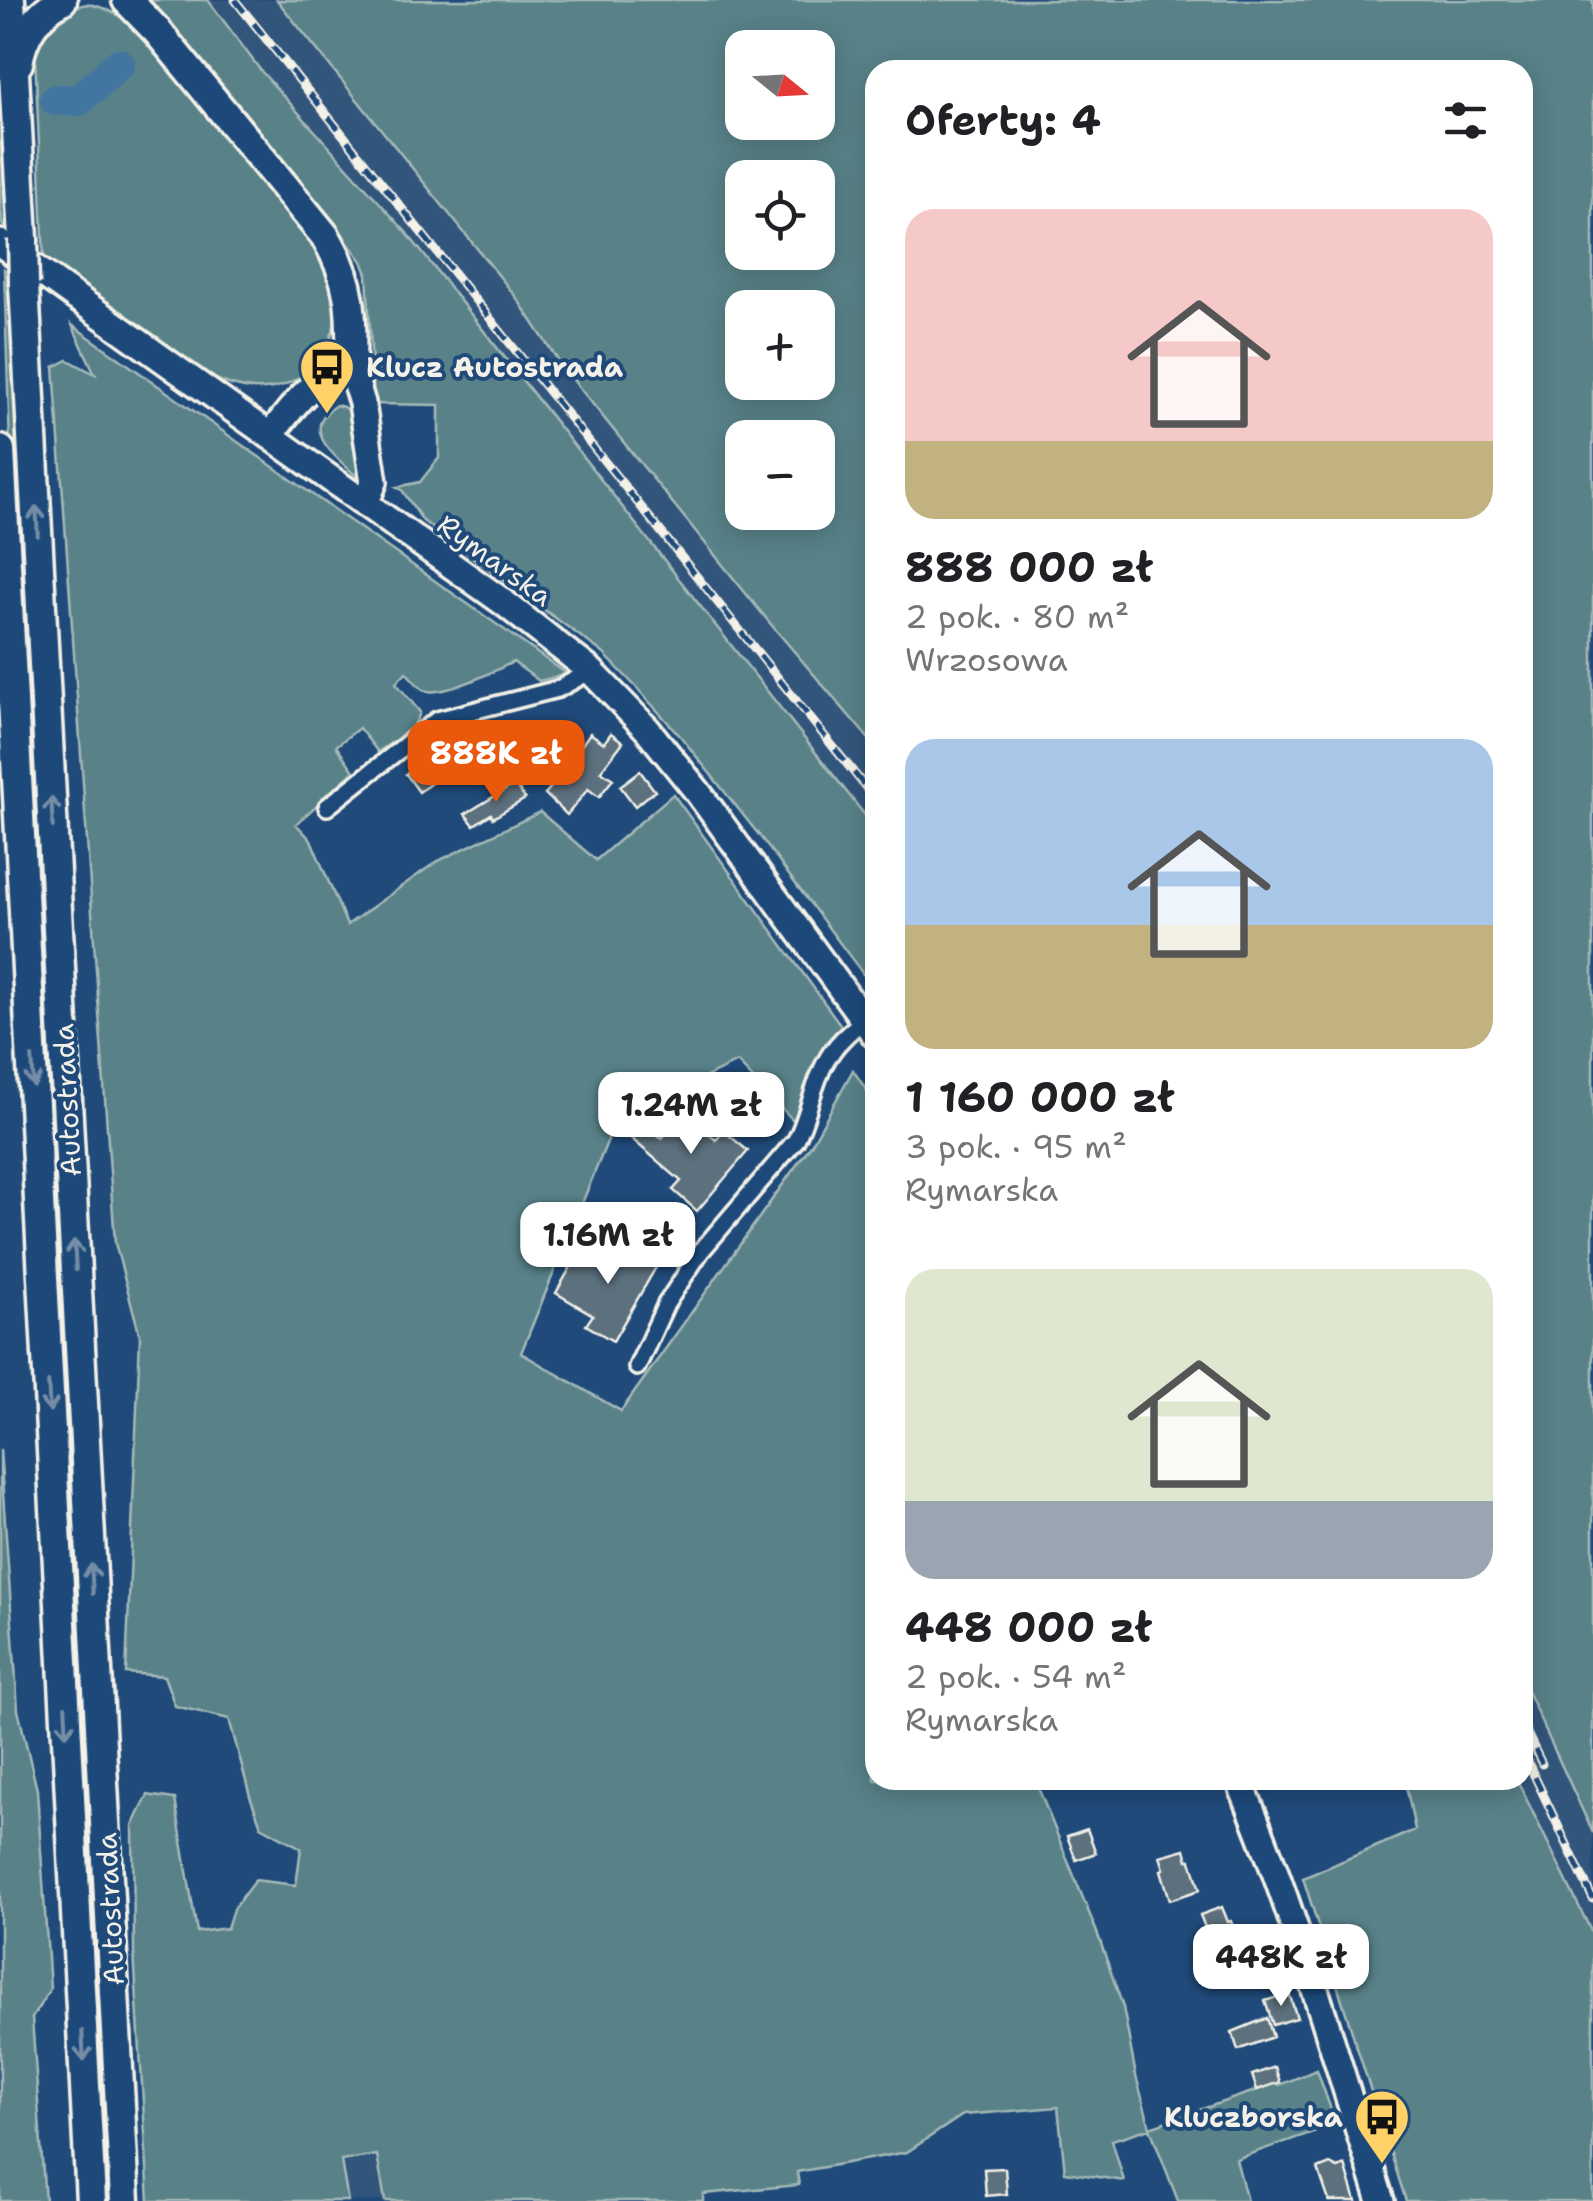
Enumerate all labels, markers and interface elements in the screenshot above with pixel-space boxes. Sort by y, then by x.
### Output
north arrow [725,30,835,140]
map controls [725,30,835,530]
text: Oferty: 4 [905,92,1101,148]
icon: filters [1438,93,1493,148]
button: locate [725,160,835,270]
icon: home [1109,274,1289,454]
button: + [725,290,835,400]
bus stop icon: Klucz Autostrada [297,337,357,416]
place label: Klucz Autostrada [366,348,623,386]
button: − [725,420,835,530]
street label: Rymarska [430,505,560,615]
one-way arrow [27,506,46,538]
text: 888 000 zł [905,539,1153,595]
text: 2 pok. · 80 m² [905,595,1129,638]
text: Wrzosowa [905,638,1068,681]
pin: 888K zł [404,720,588,805]
text: 888K zł [430,731,562,774]
one-way arrow [42,797,61,829]
icon: home [1109,804,1289,984]
street label: Autostrada [44,1023,90,1177]
one-way arrow [23,1055,42,1088]
text: 1 160 000 zł [905,1069,1175,1125]
pin: 1.24M zł [588,1072,794,1157]
text: 1.24M zł [620,1083,762,1126]
text: 3 pok. · 95 m² [905,1125,1127,1168]
text: Rymarska [905,1168,1058,1211]
pin: 1.16M zł [505,1202,711,1287]
text: 1.16M zł [542,1213,674,1256]
one-way arrow [66,1239,85,1271]
icon: home [1109,1334,1289,1514]
one-way arrow [40,1380,59,1412]
one-way arrow [82,1564,101,1596]
text: 448 000 zł [905,1599,1152,1655]
text: 2 pok. · 54 m² [905,1655,1126,1698]
text: Rymarska [905,1698,1058,1741]
one-way arrow [57,1705,76,1737]
street label: Autostrada [87,1832,133,1986]
pin: 448K zł [1189,1924,1373,2009]
text: 448K zł [1215,1935,1347,1978]
one-way arrow [74,2029,93,2061]
bus stop icon: Kluczborska [1352,2087,1412,2166]
place label: Kluczborska [1164,2098,1343,2136]

